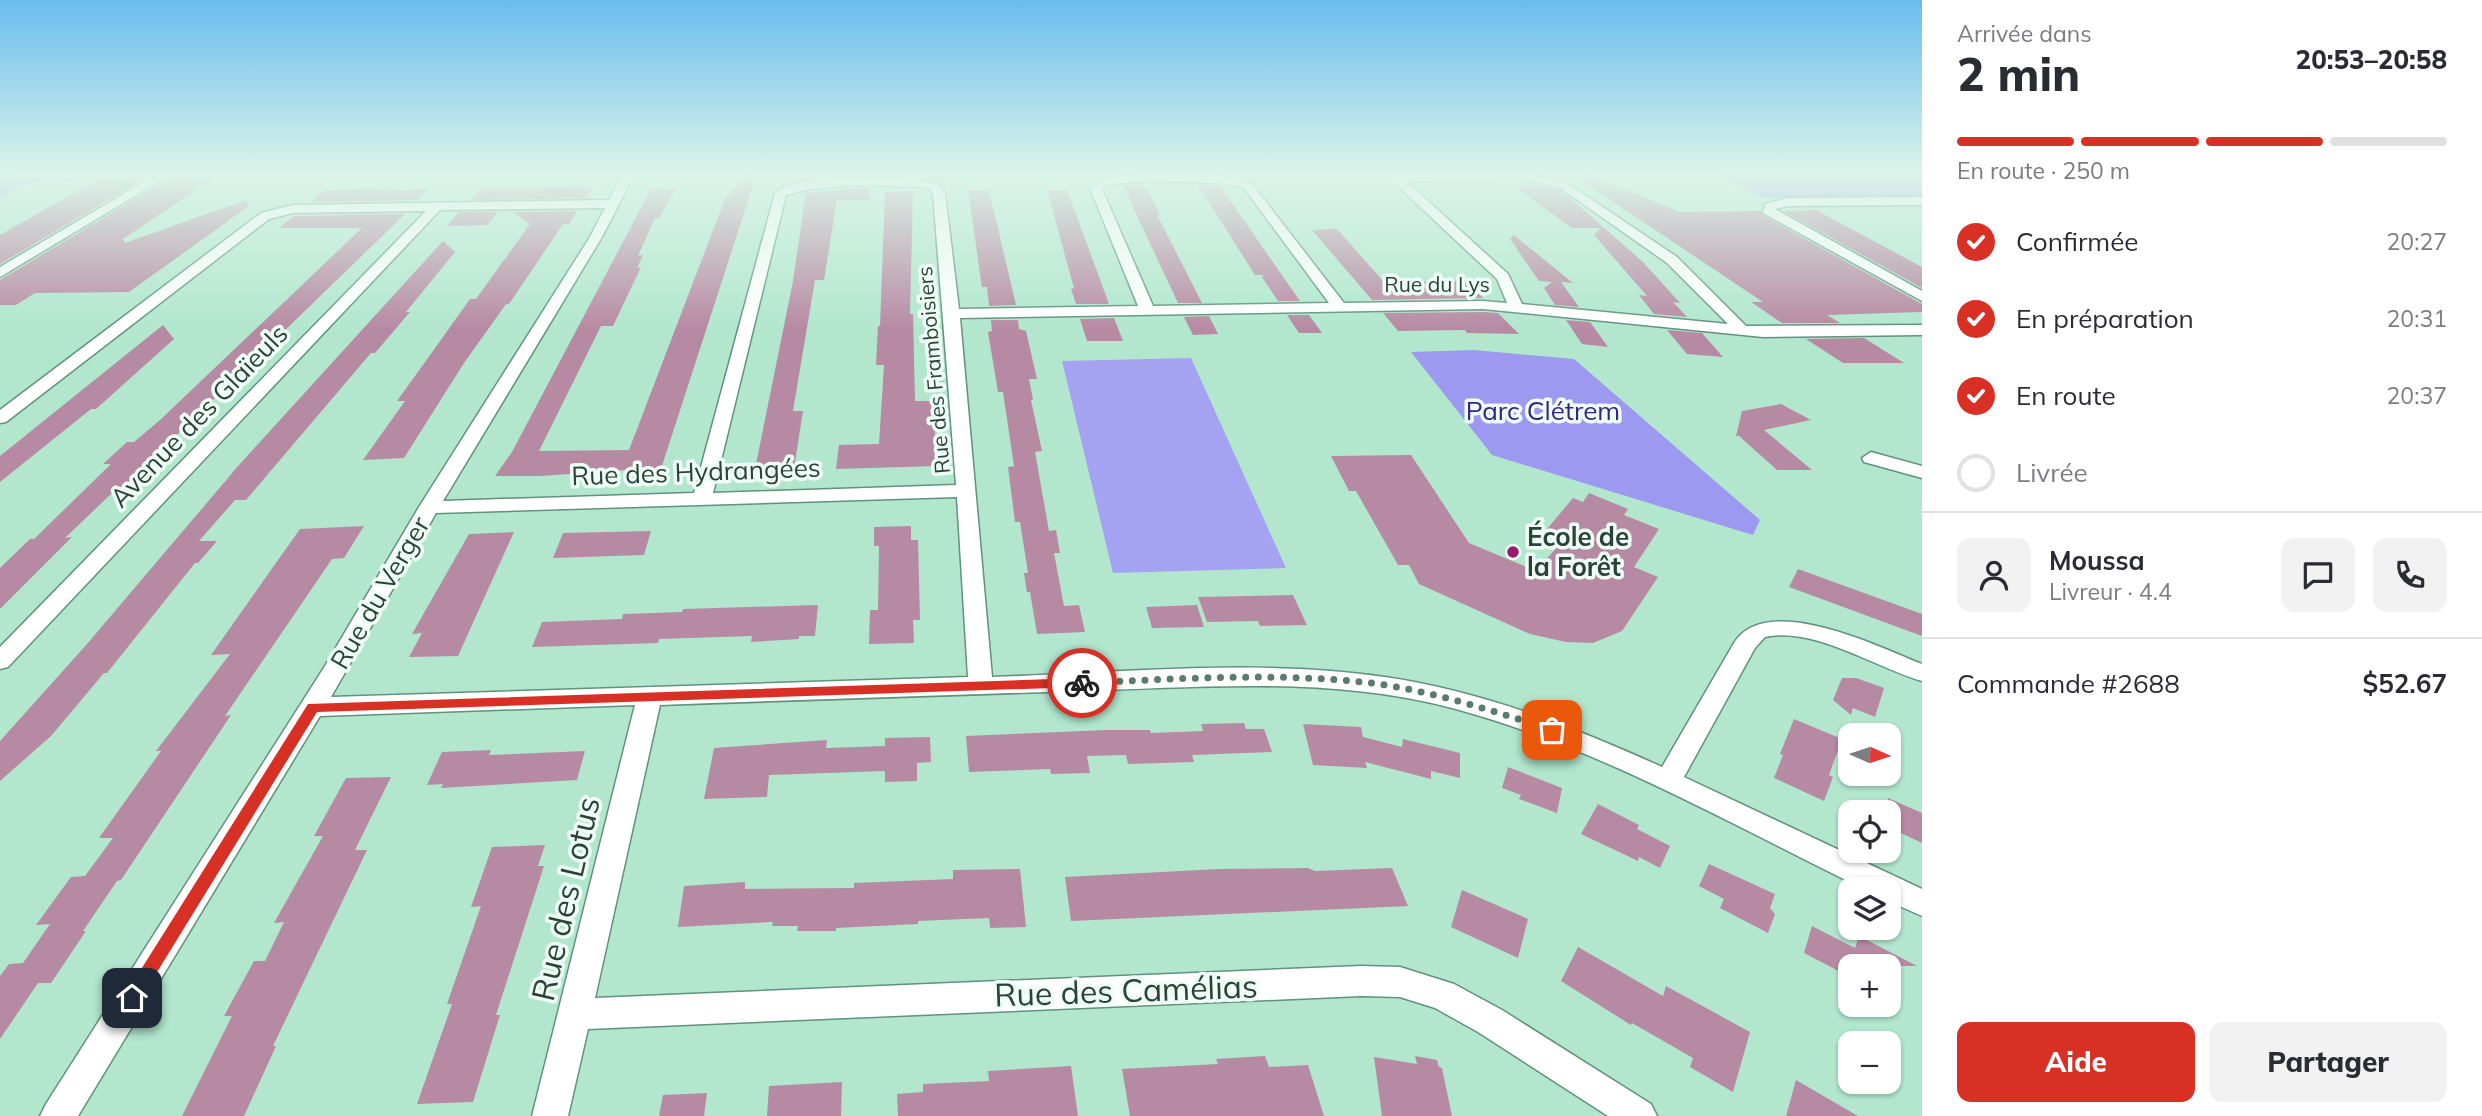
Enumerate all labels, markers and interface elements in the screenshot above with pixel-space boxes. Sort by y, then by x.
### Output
text: Arrivée dans [1957,19,2092,48]
text: 20:53–20:58 [2296,43,2447,76]
text: 2 min [1957,45,2080,103]
text: En route · 250 m [1957,156,2130,185]
icon: check [1957,223,1995,261]
text: Confirmée [2016,225,2138,258]
text: 20:27 [2387,227,2447,256]
street label: Rue des Framboisiers [911,265,955,475]
street label: Rue du Lys [1384,271,1490,297]
icon: check [1957,300,1995,338]
text: En préparation [2016,302,2194,335]
text: 20:31 [2387,304,2447,333]
street label: Avenue des Glaïeuls [103,317,295,514]
icon: check [1957,377,1995,415]
text: En route [2016,379,2116,412]
text: 20:37 [2387,381,2447,410]
park label: Parc Clétrem [1466,394,1620,427]
street label: Rue des Hydrangées [571,451,821,492]
text: Livrée [2016,456,2088,489]
street label: Rue du Verger [323,510,437,675]
place label: École de la Forêt [1527,520,1629,583]
button: person [1957,538,2031,612]
button: chat [2281,538,2355,612]
button: phone [2373,538,2447,612]
marker: École de la Forêt [1505,544,1521,560]
text: Moussa [2049,544,2145,577]
text: Livreur · 4.4 [2049,577,2172,606]
courier [1047,648,1117,718]
icon: bike [1063,664,1101,702]
text: Commande #2688 [1957,667,2180,700]
text: $52.67 [2363,667,2447,700]
pin [1522,700,1582,760]
icon: bag [1533,711,1571,749]
north arrow [1838,723,1900,786]
map controls [1838,723,1901,1094]
street label: Rue des Lotus [522,793,608,1005]
button: locate [1838,800,1901,863]
button: layers [1838,877,1901,940]
button: + [1838,954,1901,1017]
street label: Rue des Camélias [994,965,1258,1015]
pin [102,968,162,1028]
icon: home [113,979,151,1017]
button: Aide [1957,1022,2195,1102]
button: Partager [2209,1022,2447,1102]
button: − [1838,1031,1901,1094]

